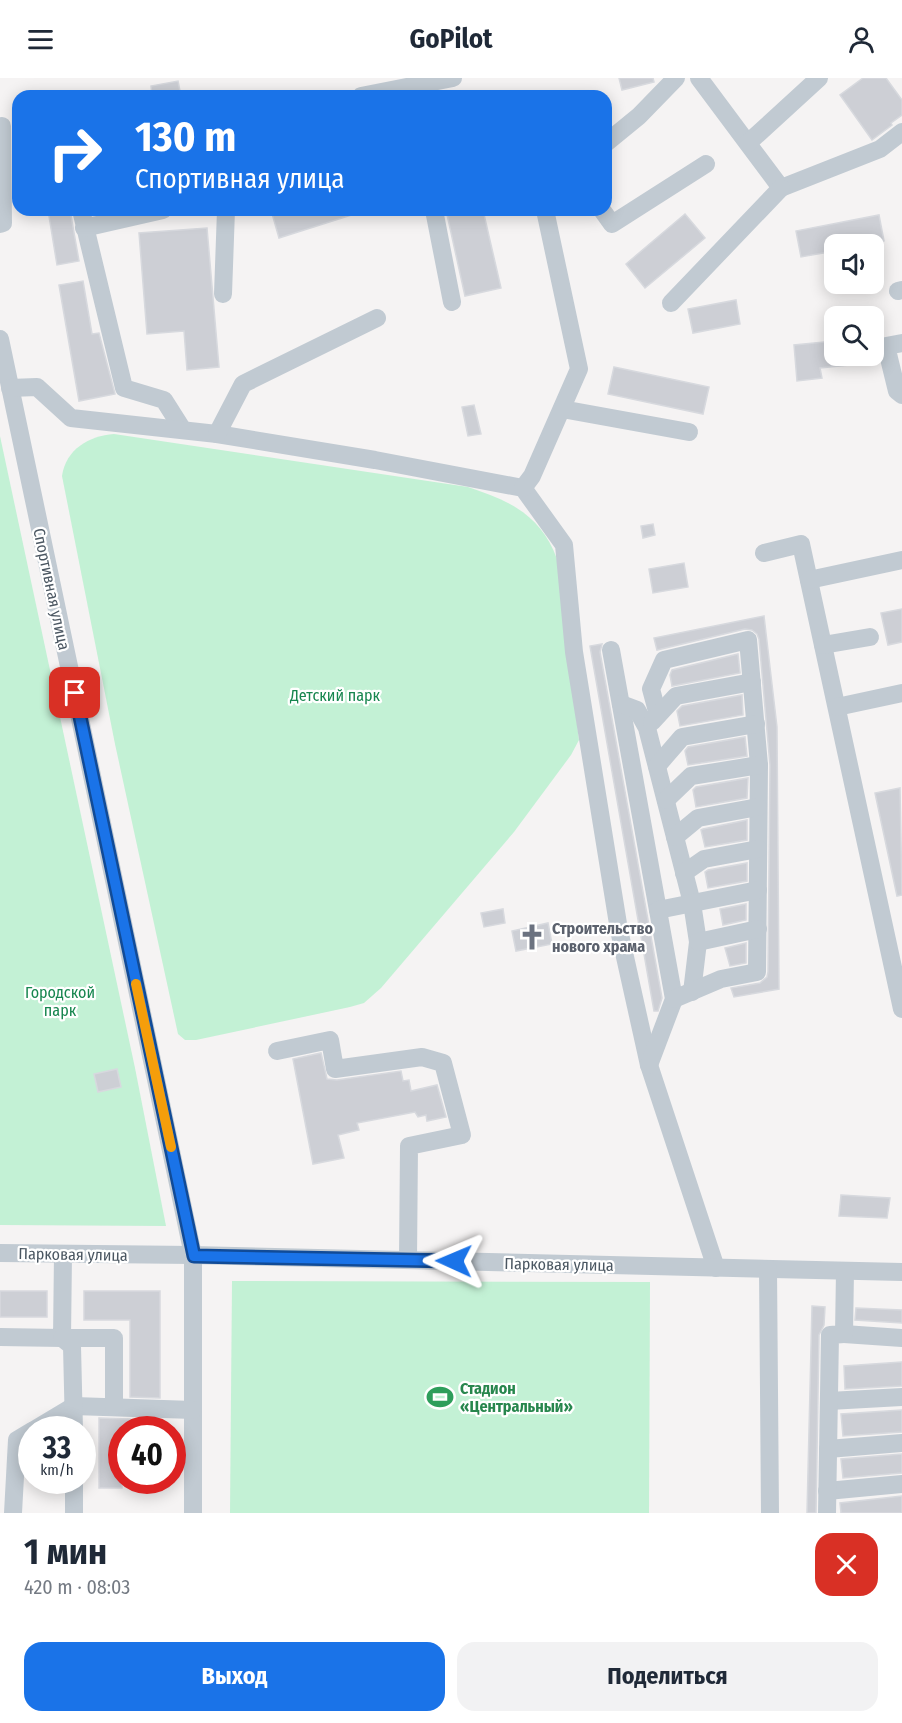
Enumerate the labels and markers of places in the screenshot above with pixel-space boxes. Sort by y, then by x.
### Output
pin [49,667,100,718]
place label: Строительство нового храма [552,919,653,956]
church icon: Строительство нового храма [517,922,547,952]
place label: Стадион «Центральный» [460,1379,573,1416]
sports icon: Стадион «Центральный» [425,1382,455,1412]

